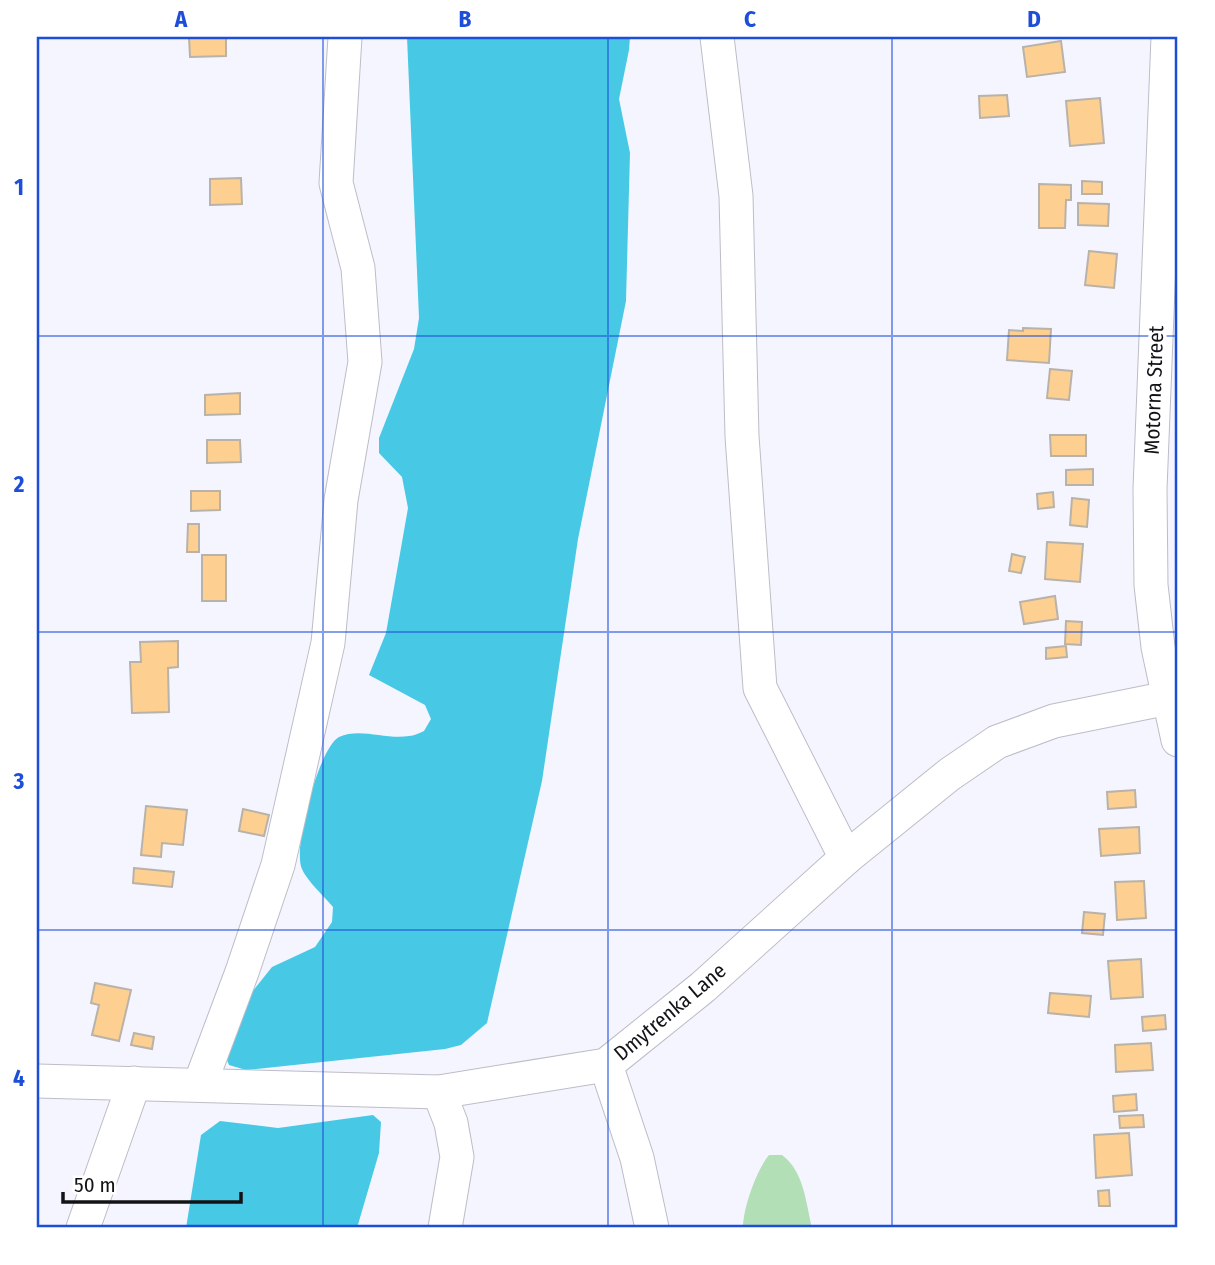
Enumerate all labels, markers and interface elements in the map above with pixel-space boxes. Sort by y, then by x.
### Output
text: A [174,5,188,33]
text: B [459,5,472,33]
text: C [744,5,756,33]
text: D [1027,5,1041,33]
text: 1 [14,173,24,201]
street label: Motorna Street [1139,325,1169,455]
text: 2 [13,470,25,498]
text: 3 [13,767,25,795]
street label: Dmytrenka Lane [609,958,731,1066]
text: 4 [13,1064,25,1092]
scale bar [63,1160,242,1204]
text: 50 m [74,1172,116,1198]

